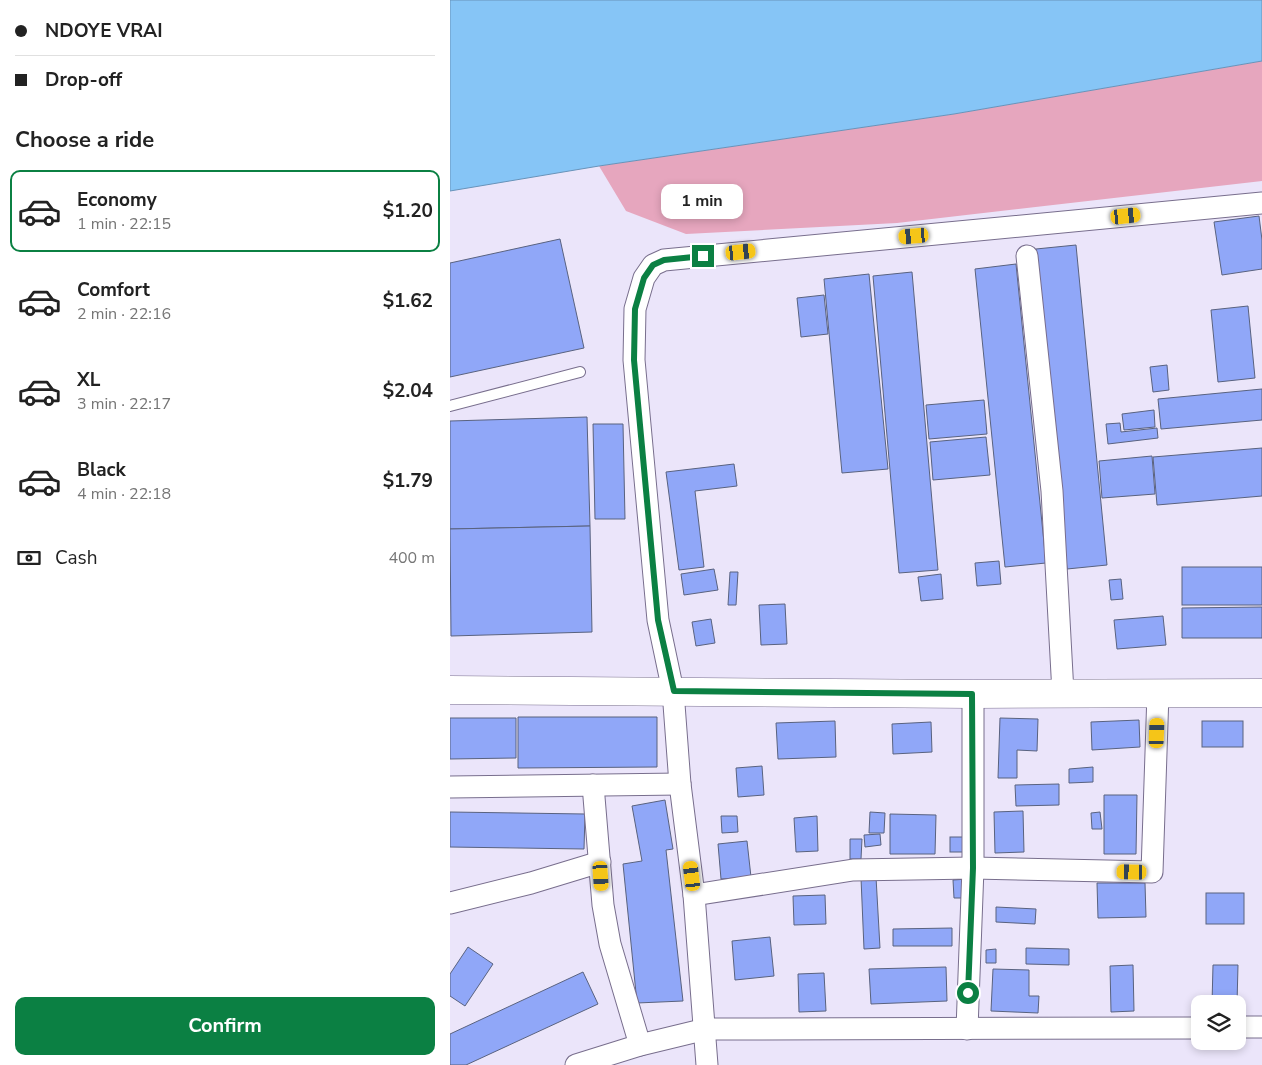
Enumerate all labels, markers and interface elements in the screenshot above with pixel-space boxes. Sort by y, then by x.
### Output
text: NDOYE VRAI [45,18,162,44]
text: Drop-off [45,67,122,93]
text: Choose a ride [15,125,154,155]
callout: 1 min [662,184,744,218]
text: Economy [77,187,157,213]
icon: car [17,189,62,234]
text: 1 min [681,190,723,212]
text: $1.20 [383,198,433,224]
car [1110,207,1141,225]
text: 1 min · 22:15 [77,213,171,235]
car [898,227,929,245]
car [725,243,756,261]
route end [692,245,714,267]
text: Comfort [77,277,150,303]
icon: car [17,279,62,324]
text: $1.62 [383,288,433,314]
text: 2 min · 22:16 [77,303,171,325]
text: XL [77,367,100,393]
icon: car [17,369,62,414]
text: $2.04 [383,378,433,404]
text: 3 min · 22:17 [77,393,171,415]
text: Black [77,457,126,483]
icon: car [17,459,62,504]
text: $1.79 [383,468,433,494]
text: 4 min · 22:18 [77,483,171,505]
icon: cash [15,544,43,572]
text: Cash [55,545,97,571]
text: 400 m [388,547,435,569]
car [1148,718,1165,748]
car [682,860,701,892]
car [592,861,609,891]
car [1116,864,1147,880]
route start [957,982,979,1004]
map controls [1191,995,1246,1050]
button: layers [1191,995,1246,1050]
button: Confirm [15,997,435,1055]

